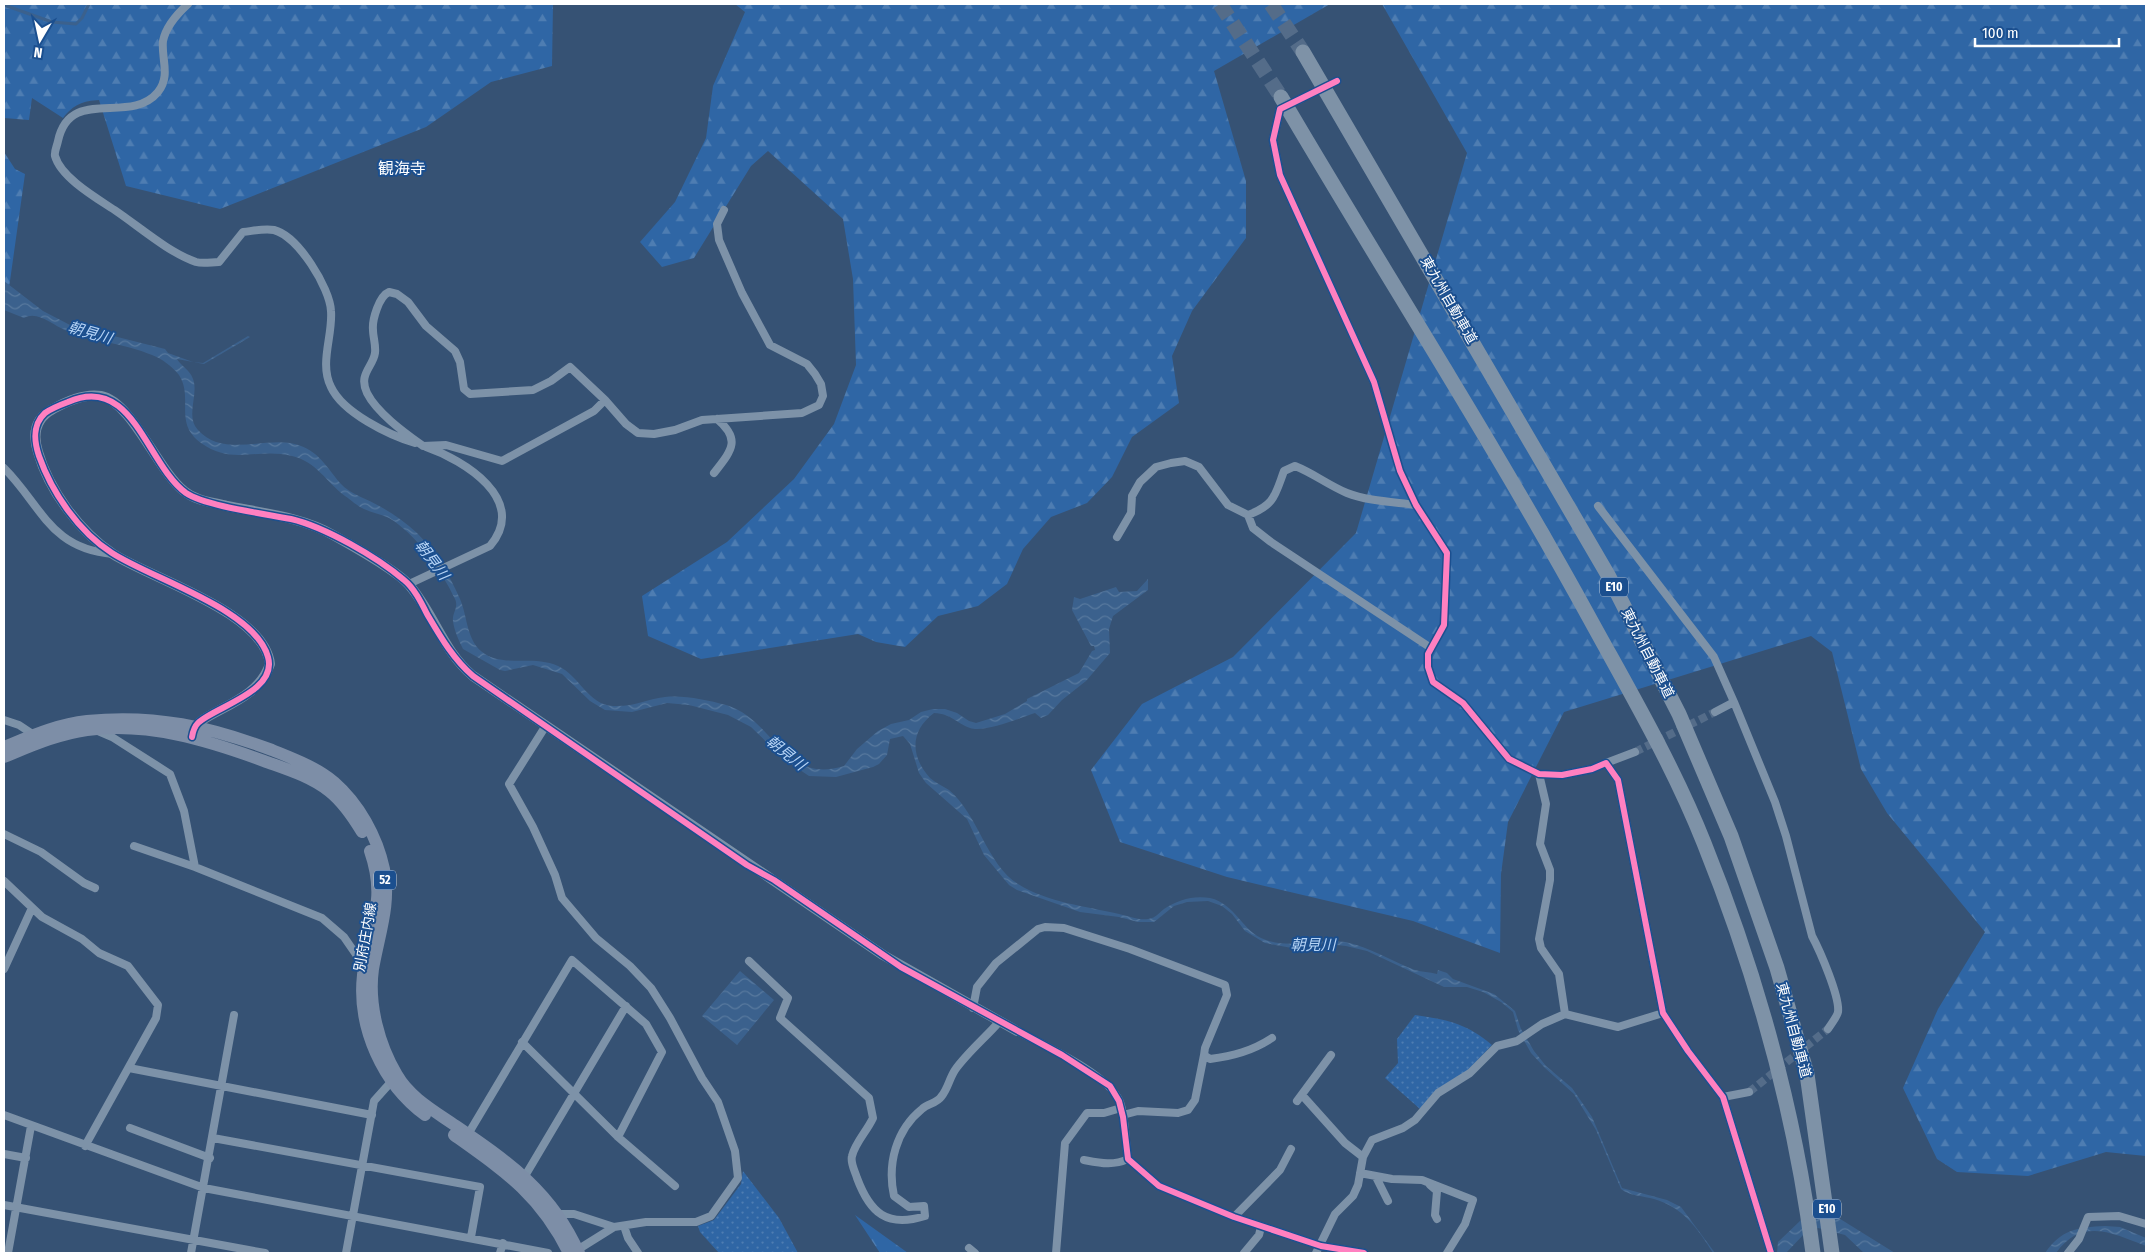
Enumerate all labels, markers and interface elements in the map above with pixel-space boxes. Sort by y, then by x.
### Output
north arrow [15,15,65,65]
scale bar [1975,15,2119,47]
text: 100 m [1982,24,2019,42]
text: N [33,43,44,61]
district label: 観海寺 [378,159,426,178]
street label: 東九州自動車道 [1417,254,1480,347]
water label: 朝見川 [66,318,116,348]
water label: 朝見川 [411,537,454,585]
road number: E10 [1600,578,1628,596]
street label: 東九州自動車道 [1618,606,1677,701]
water label: 朝見川 [763,732,811,775]
road number: 52 [374,870,396,890]
street label: 別府庄内線 [351,901,380,973]
water label: 朝見川 [1290,936,1337,954]
street label: 東九州自動車道 [1773,981,1814,1080]
road number: E10 [1813,1200,1841,1218]

